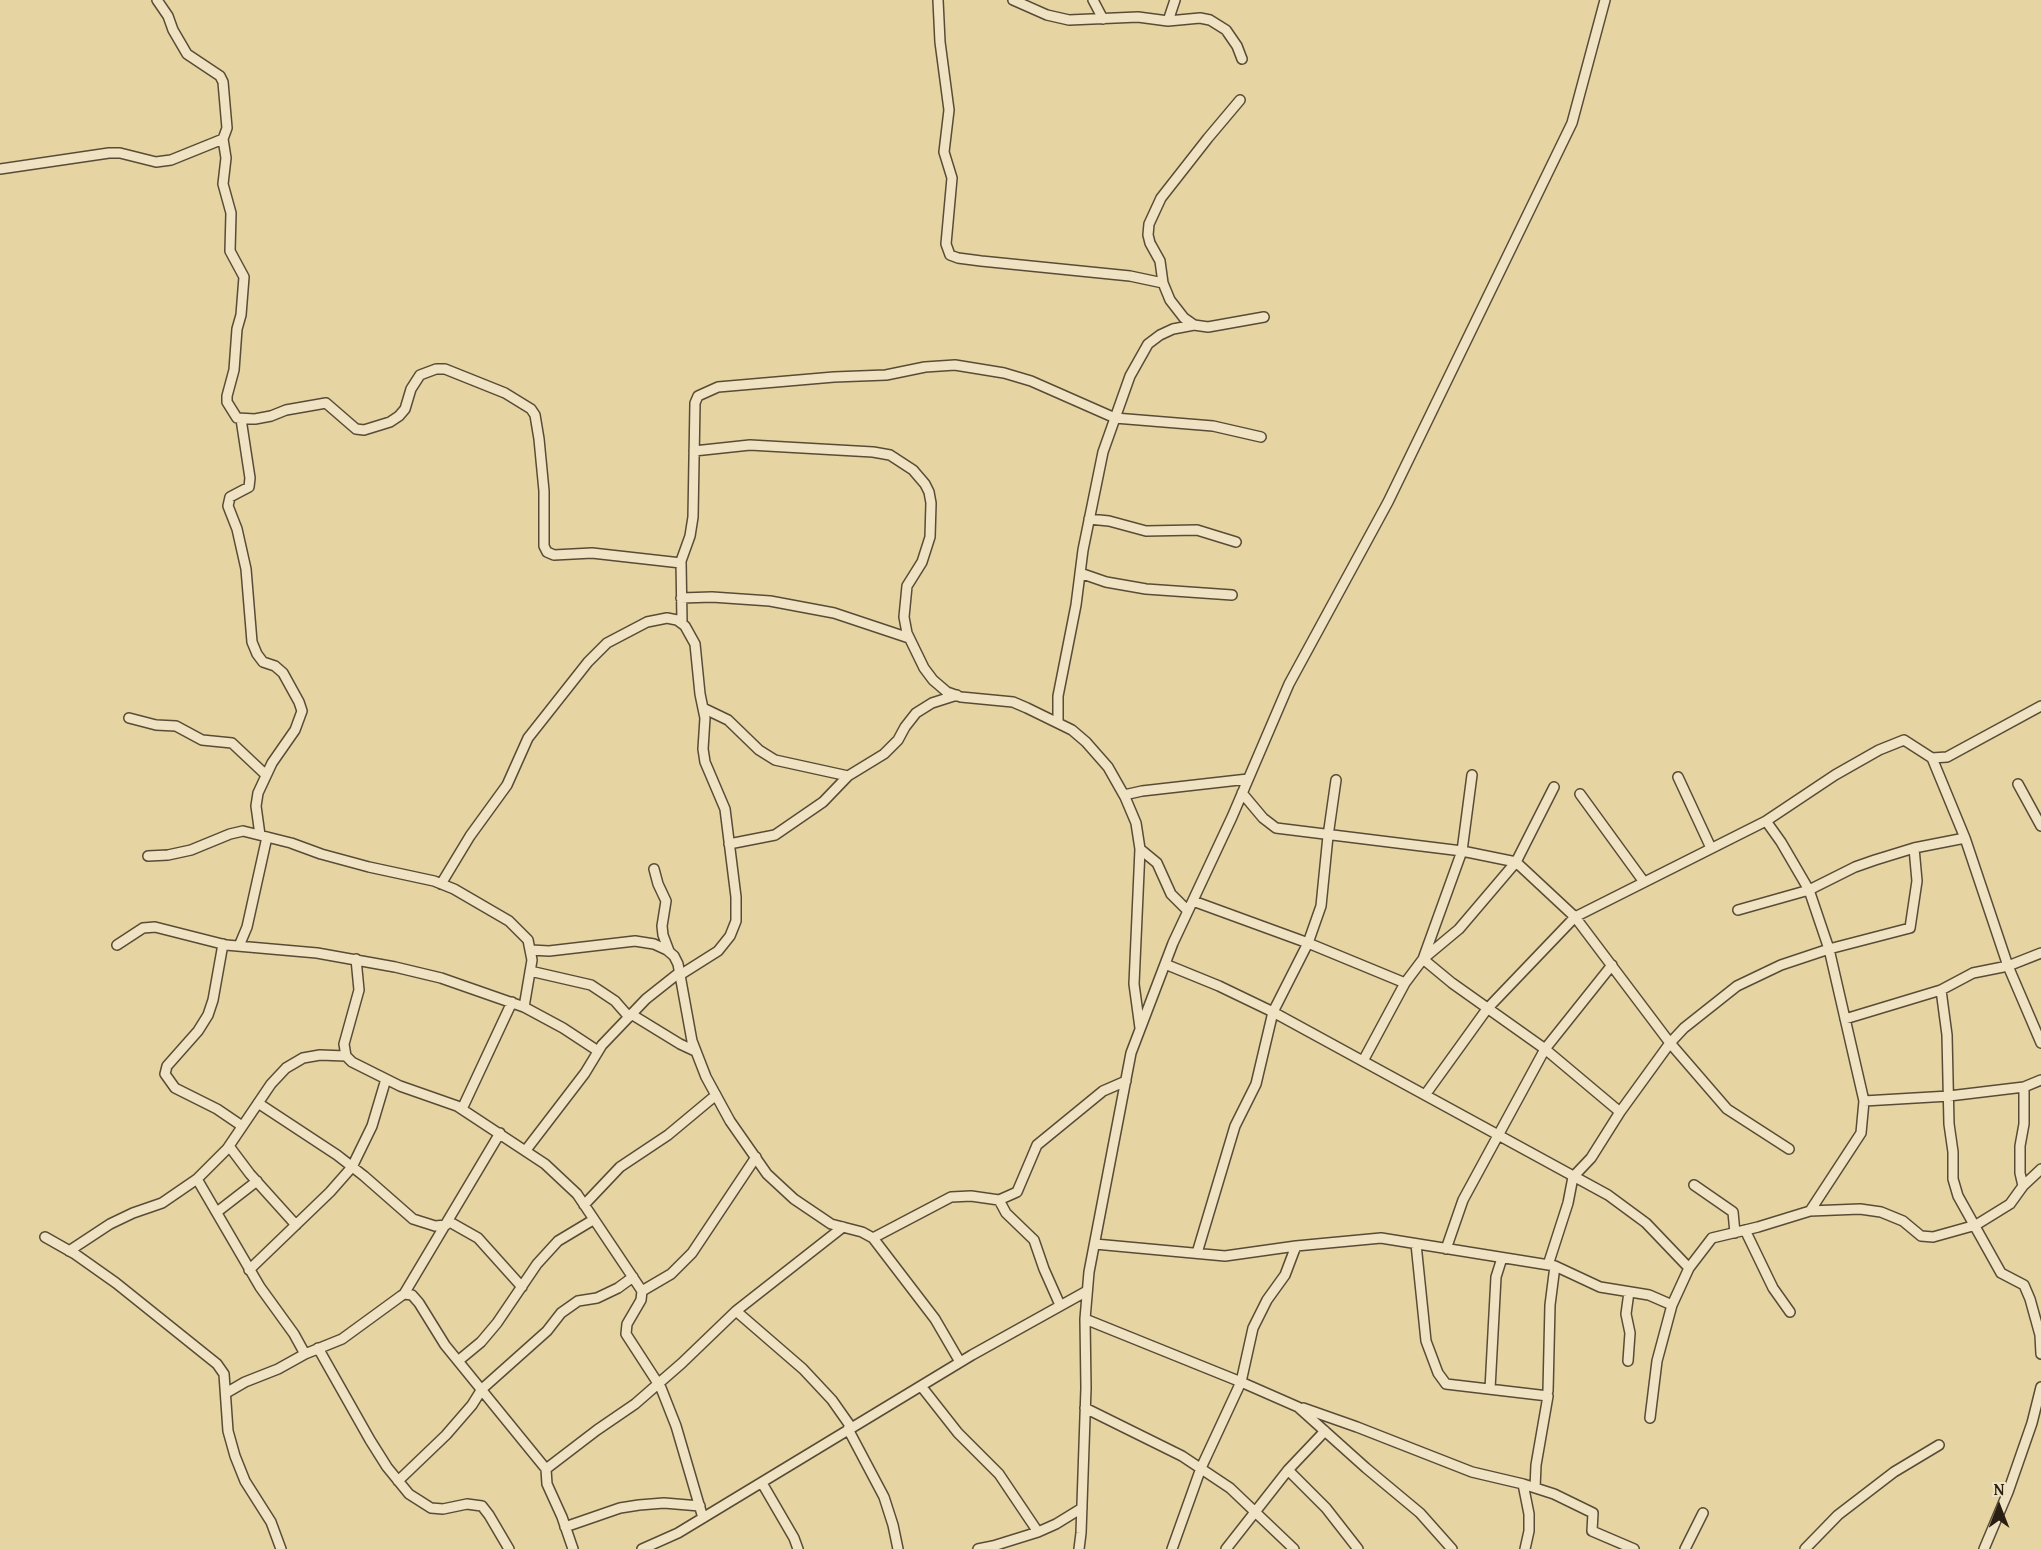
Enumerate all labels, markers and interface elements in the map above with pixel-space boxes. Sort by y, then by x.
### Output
north arrow [1969,1477,2029,1537]
text: N [1994,1477,2004,1501]

